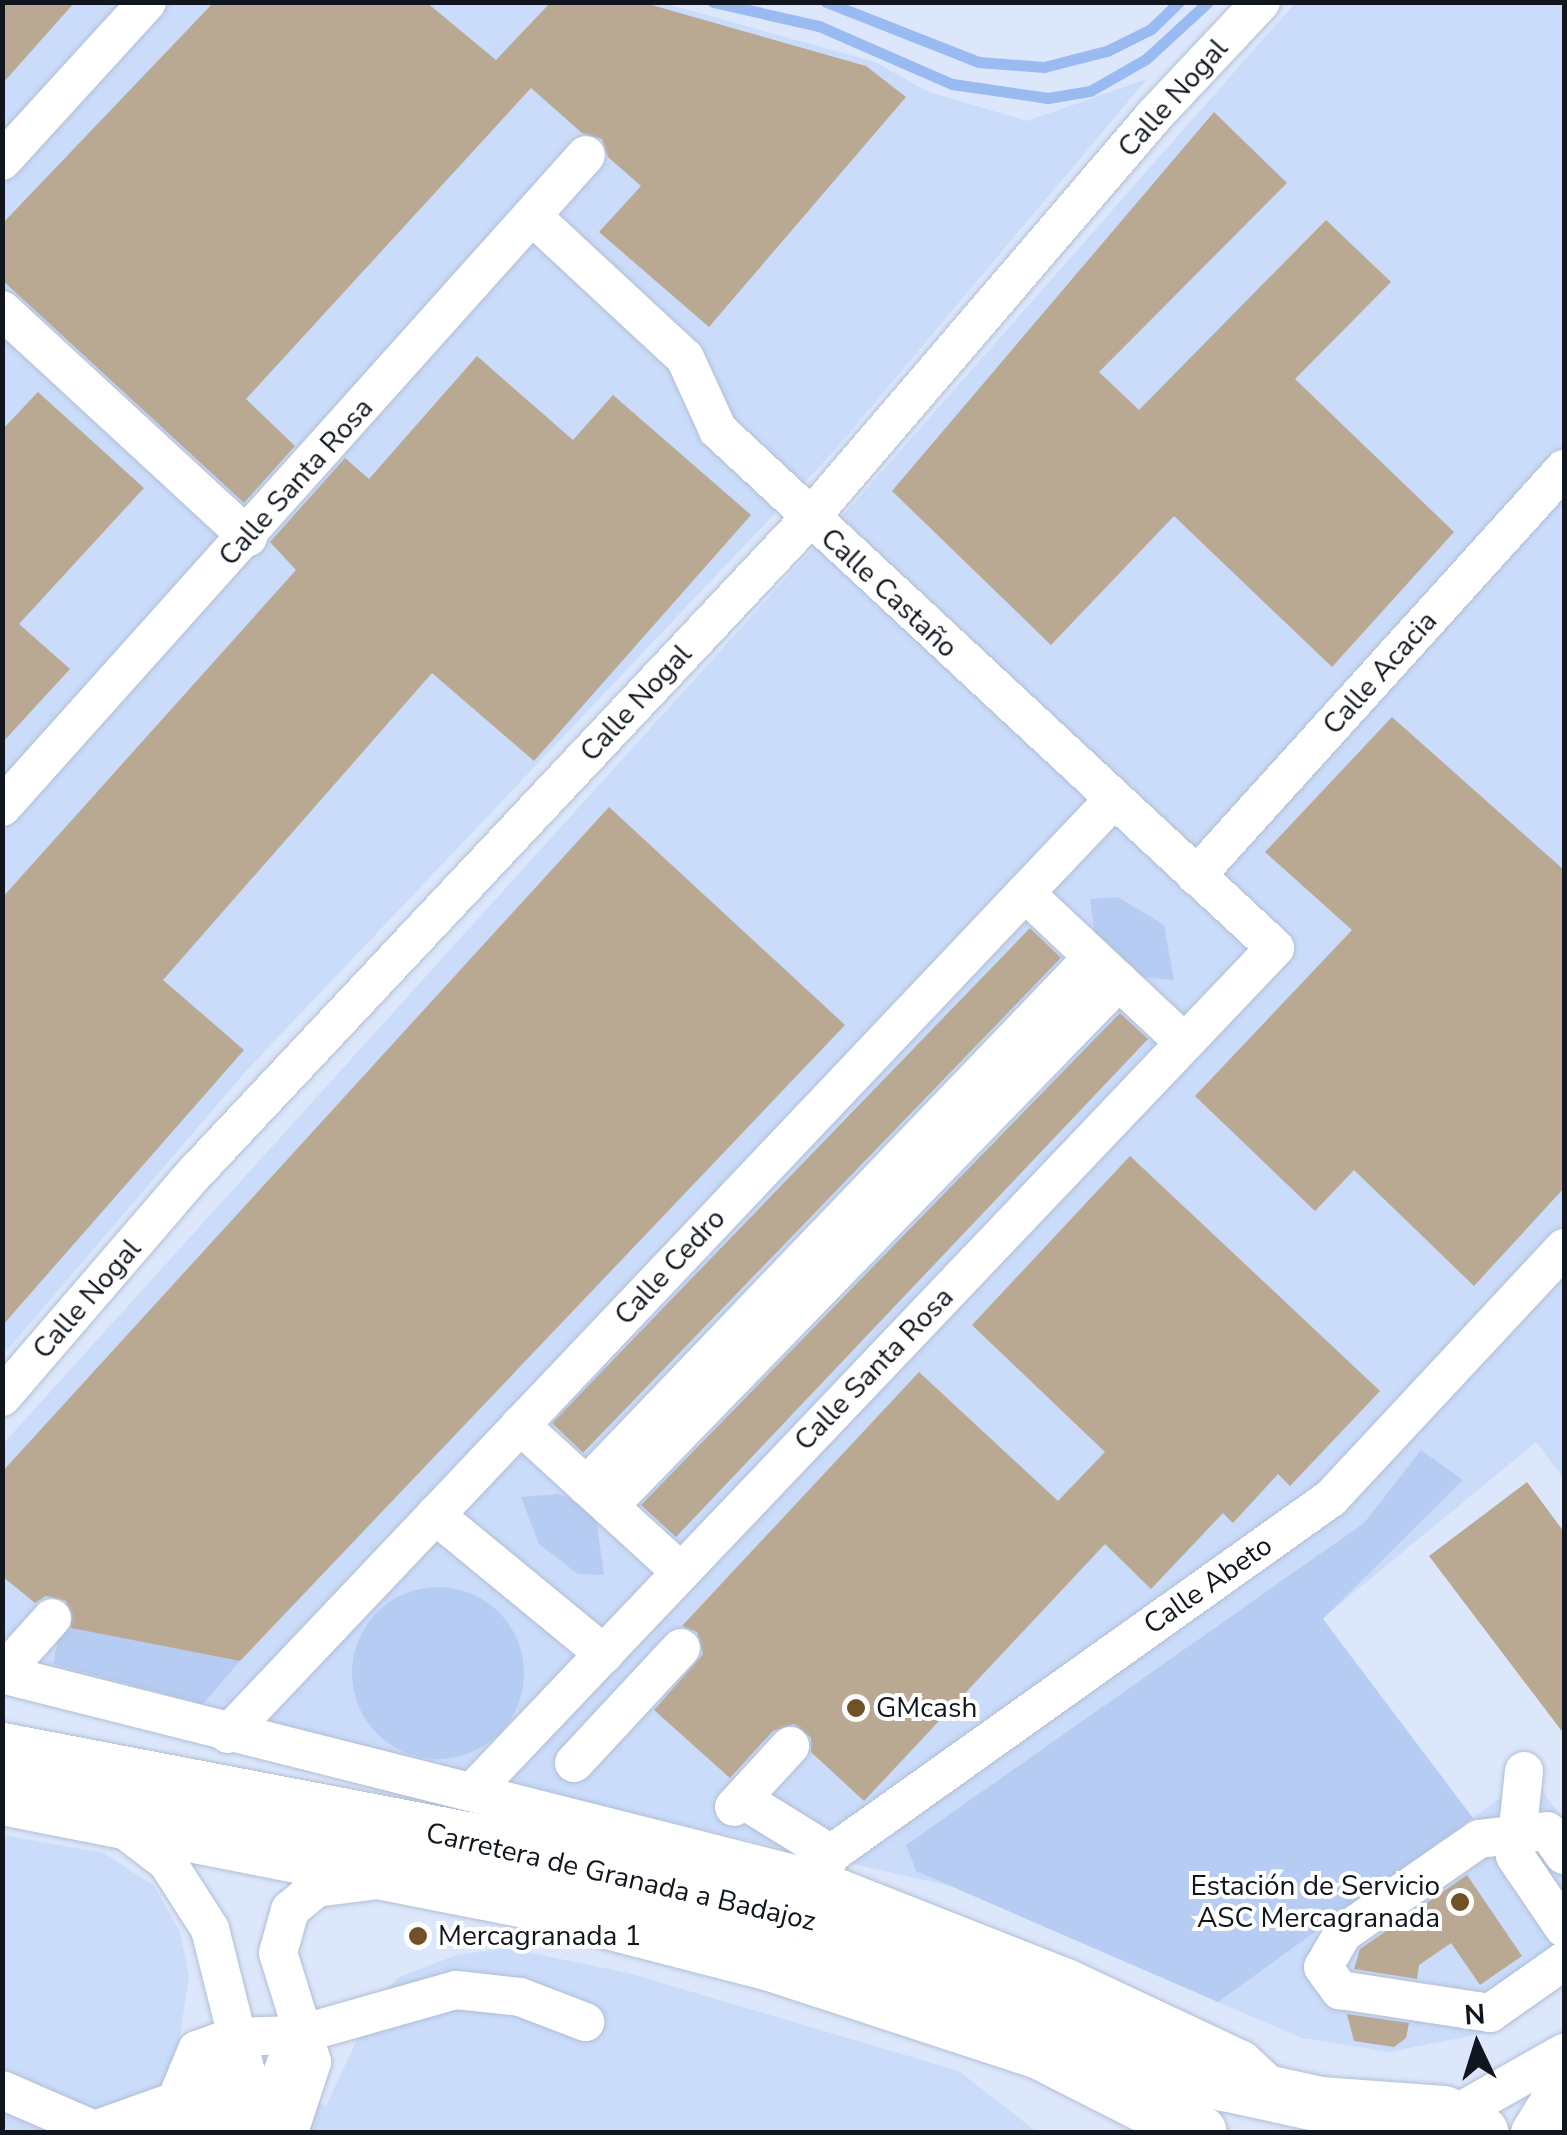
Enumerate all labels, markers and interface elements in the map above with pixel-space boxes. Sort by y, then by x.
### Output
street label: Calle Nogal [1111,32,1235,164]
street label: Calle Santa Rosa [212,391,380,573]
street label: Calle Castaño [814,521,964,665]
street label: Calle Acacia [1316,605,1444,741]
street label: Calle Nogal [573,638,699,768]
street label: Calle Cedro [608,1202,732,1332]
street label: Calle Nogal [26,1232,148,1366]
street label: Calle Santa Rosa [788,1280,960,1458]
street label: Calle Abeto [1138,1529,1278,1641]
place label: GMcash [876,1691,977,1725]
marker: GMcash [845,1697,867,1719]
street label: Carretera de Granada a Badajoz [423,1816,819,1938]
place label: Estación de Servicio ASC Mercagranada [1190,1869,1440,1935]
marker: Estación de Servicio ASC Mercagranada [1449,1891,1471,1913]
place label: Mercagranada 1 [438,1919,641,1953]
marker: Mercagranada 1 [407,1925,429,1947]
north arrow [1427,1995,1527,2095]
text: N [1463,1995,1487,2035]

